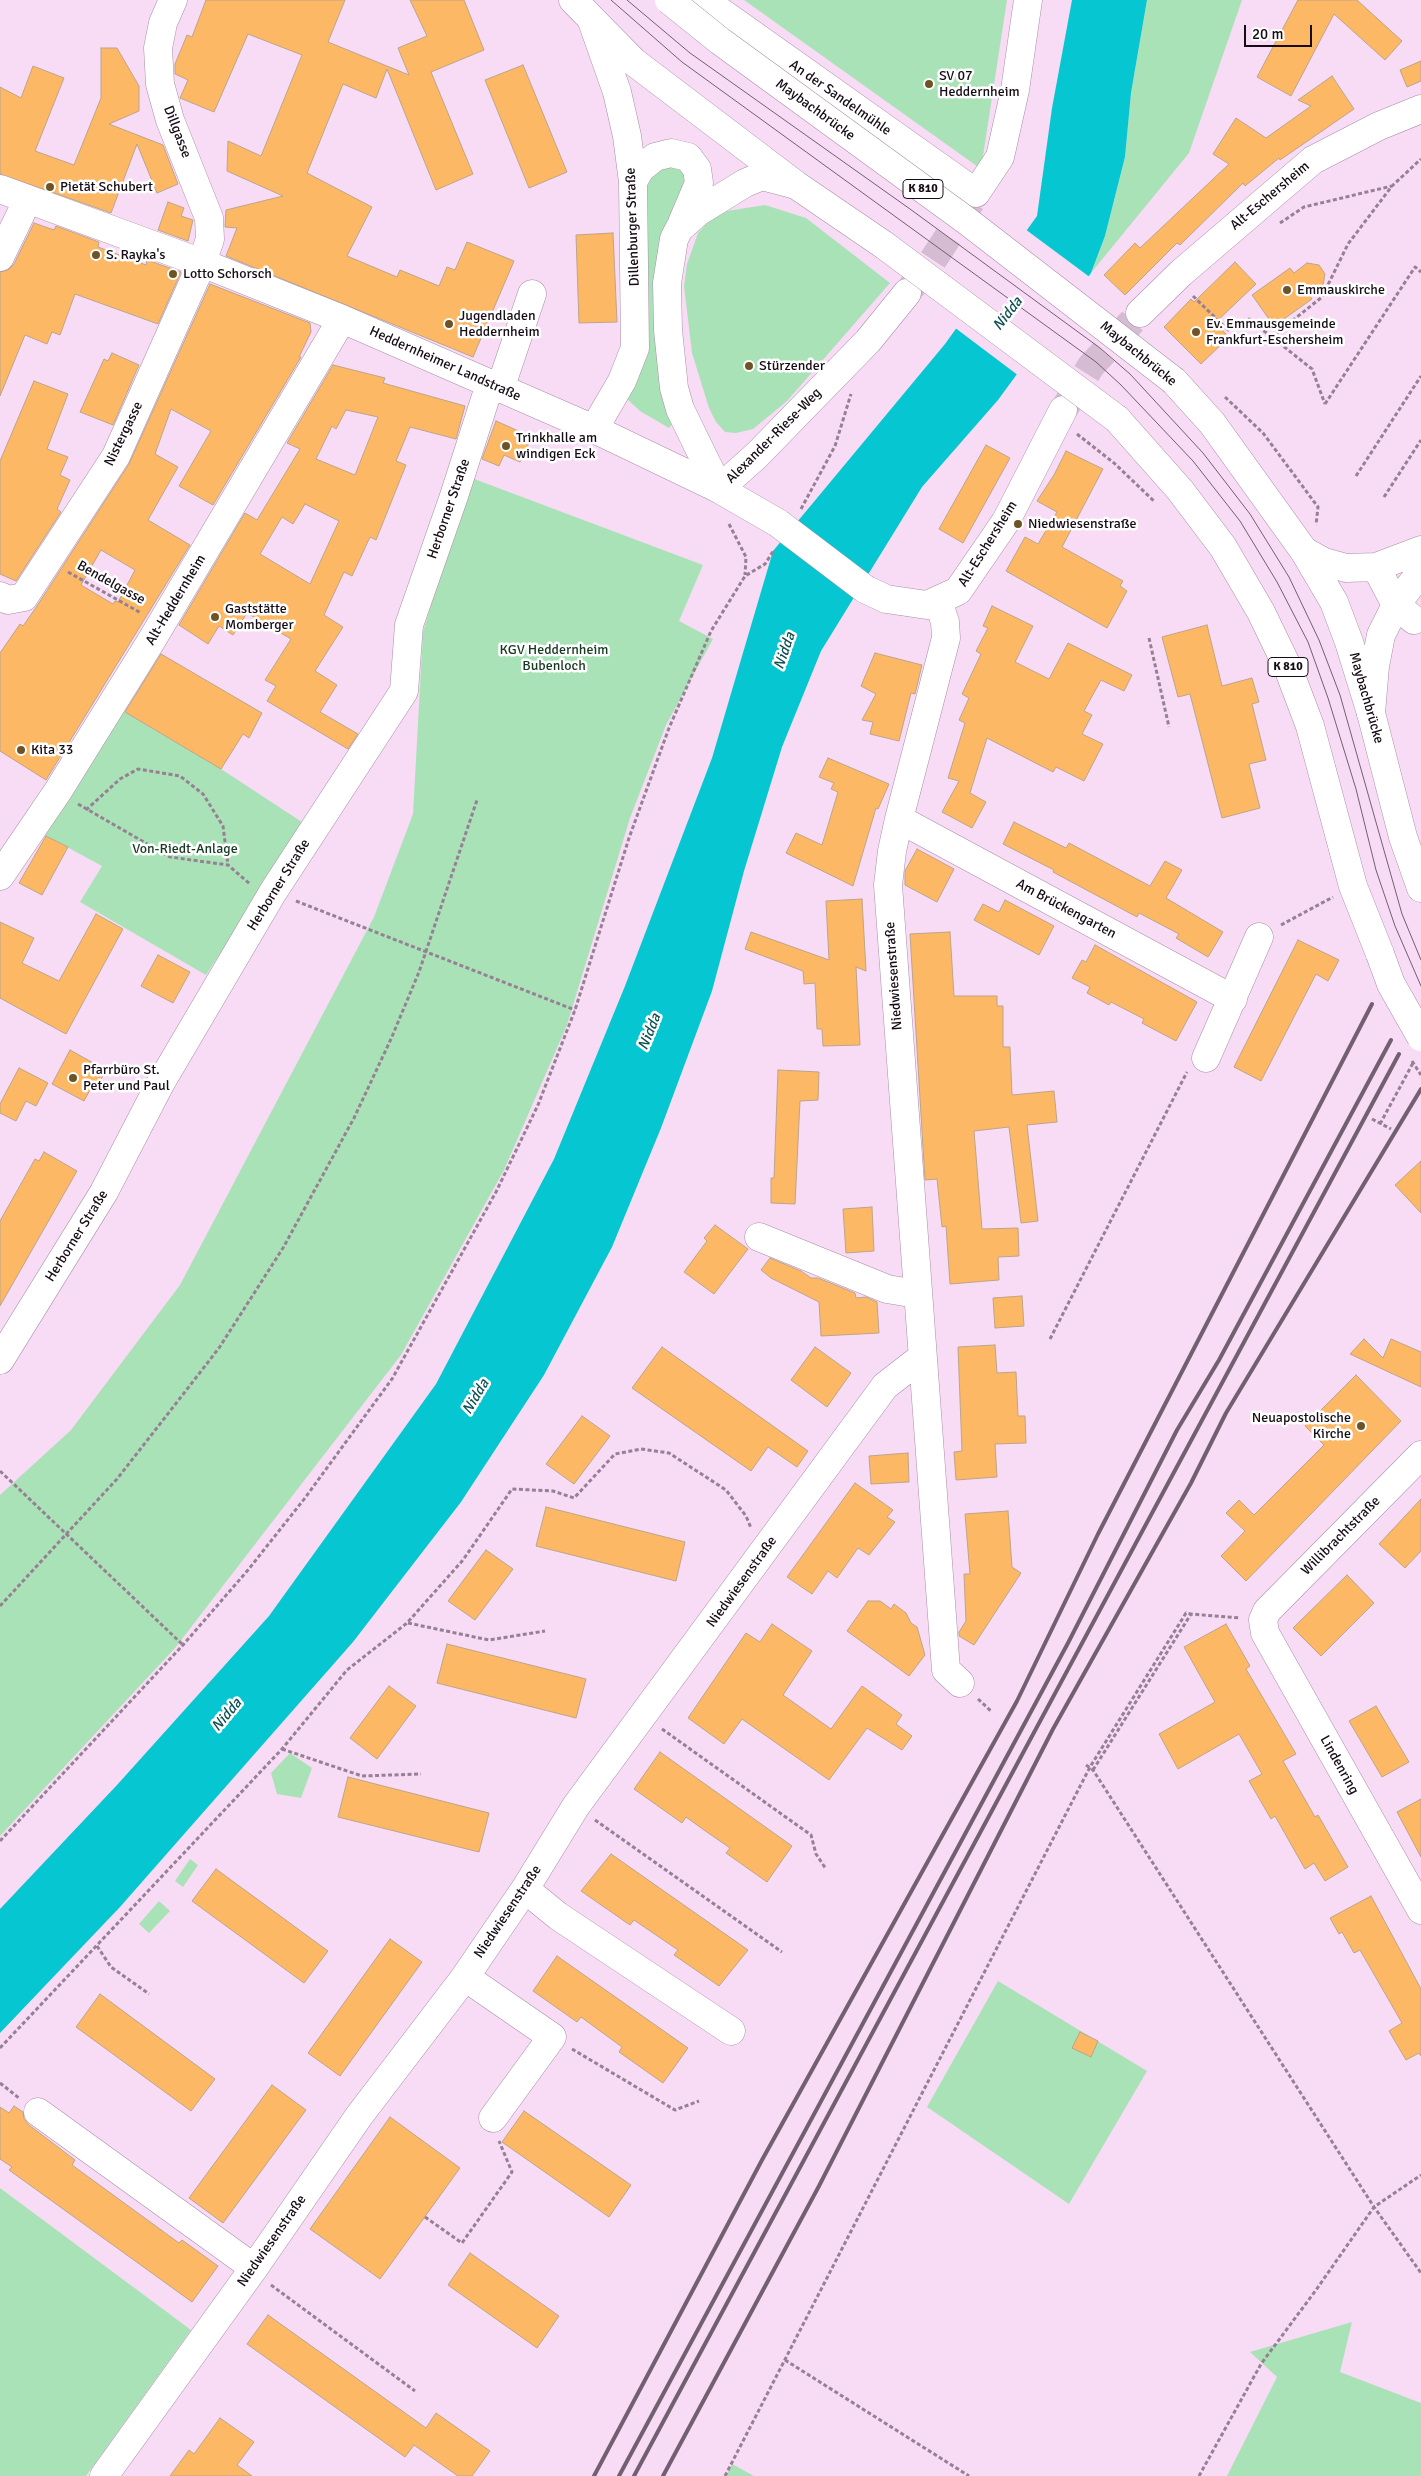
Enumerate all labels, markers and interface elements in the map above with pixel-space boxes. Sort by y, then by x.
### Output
scale bar [1246,15,1314,47]
text: 20 m [1252,25,1283,43]
street label: An der Sandelmühle [786,57,894,139]
place label: SV 07 Heddernheim [939,68,1020,100]
street label: Maybachbrücke [772,76,858,144]
marker: SV 07 Heddernheim [923,78,935,90]
street label: Dillgasse [159,104,195,160]
street label: Alt-Eschersheim [1227,158,1313,234]
street label: Dillenburger Straße [623,167,643,287]
place label: Pietät Schubert [60,179,153,195]
road number: K 810 [903,180,943,198]
marker: Pietät Schubert [44,181,56,193]
place label: S. Rayka's [106,247,165,263]
marker: S. Rayka's [90,249,102,261]
place label: Lotto Schorsch [183,266,272,282]
marker: Lotto Schorsch [167,268,179,280]
place label: Emmauskirche [1297,282,1385,298]
marker: Emmauskirche [1281,284,1293,296]
water label: Nidda [989,294,1027,334]
place label: Jugendladen Heddernheim [459,308,540,341]
place label: Ev. Emmausgemeinde Frankfurt-Eschersheim [1206,316,1344,348]
marker: Jugendladen Heddernheim [443,318,455,330]
street label: Maybachbrücke [1096,318,1180,390]
street label: Heddernheimer Landstraße [367,323,523,405]
marker: Ev. Emmausgemeinde Frankfurt-Eschersheim [1190,326,1202,338]
place label: Stürzender [759,358,825,374]
marker: Stürzender [743,360,755,372]
street label: Alexander-Riese-Weg [723,385,825,487]
street label: Nistergasse [101,399,147,469]
place label: Trinkhalle am windigen Eck [516,430,597,462]
marker: Trinkhalle am windigen Eck [500,440,512,452]
street label: Herborner Straße [424,457,474,561]
street label: Alt-Eschersheim [955,498,1021,590]
place label: Niedwiesenstraße [1028,516,1137,532]
marker: Niedwiesenstraße [1012,518,1024,530]
street label: Alt-Heddernheim [142,552,210,648]
street label: Bendelgasse [74,557,148,609]
place label: Gaststätte Momberger [225,601,294,634]
marker: Gaststätte Momberger [209,611,221,623]
water label: Nidda [770,630,800,672]
park label: KGV Heddernheim Bubenloch [500,642,608,674]
street label: Maybachbrücke [1345,651,1387,745]
road number: K 810 [1268,658,1308,676]
place label: Kita 33 [31,742,73,758]
marker: Kita 33 [15,744,27,756]
street label: Herborner Straße [244,836,314,934]
park label: Von-Riedt-Anlage [132,841,238,857]
street label: Am Brückengarten [1013,875,1119,943]
street label: Niedwiesenstraße [882,921,906,1031]
water label: Nidda [635,1011,665,1053]
place label: Pfarrbüro St. Peter und Paul [83,1062,170,1094]
marker: Pfarrbüro St. Peter und Paul [67,1072,79,1084]
street label: Herborner Straße [42,1187,112,1285]
water label: Nidda [459,1376,493,1418]
place label: Neuapostolische Kirche [1252,1410,1351,1442]
marker: Neuapostolische Kirche [1355,1420,1367,1432]
street label: Willibrachtstraße [1298,1493,1384,1579]
street label: Niedwiesenstraße [703,1533,781,1631]
water label: Nidda [208,1695,246,1735]
street label: Lindenring [1316,1733,1362,1797]
street label: Niedwiesenstraße [471,1862,545,1962]
street label: Niedwiesenstraße [234,2192,310,2290]

